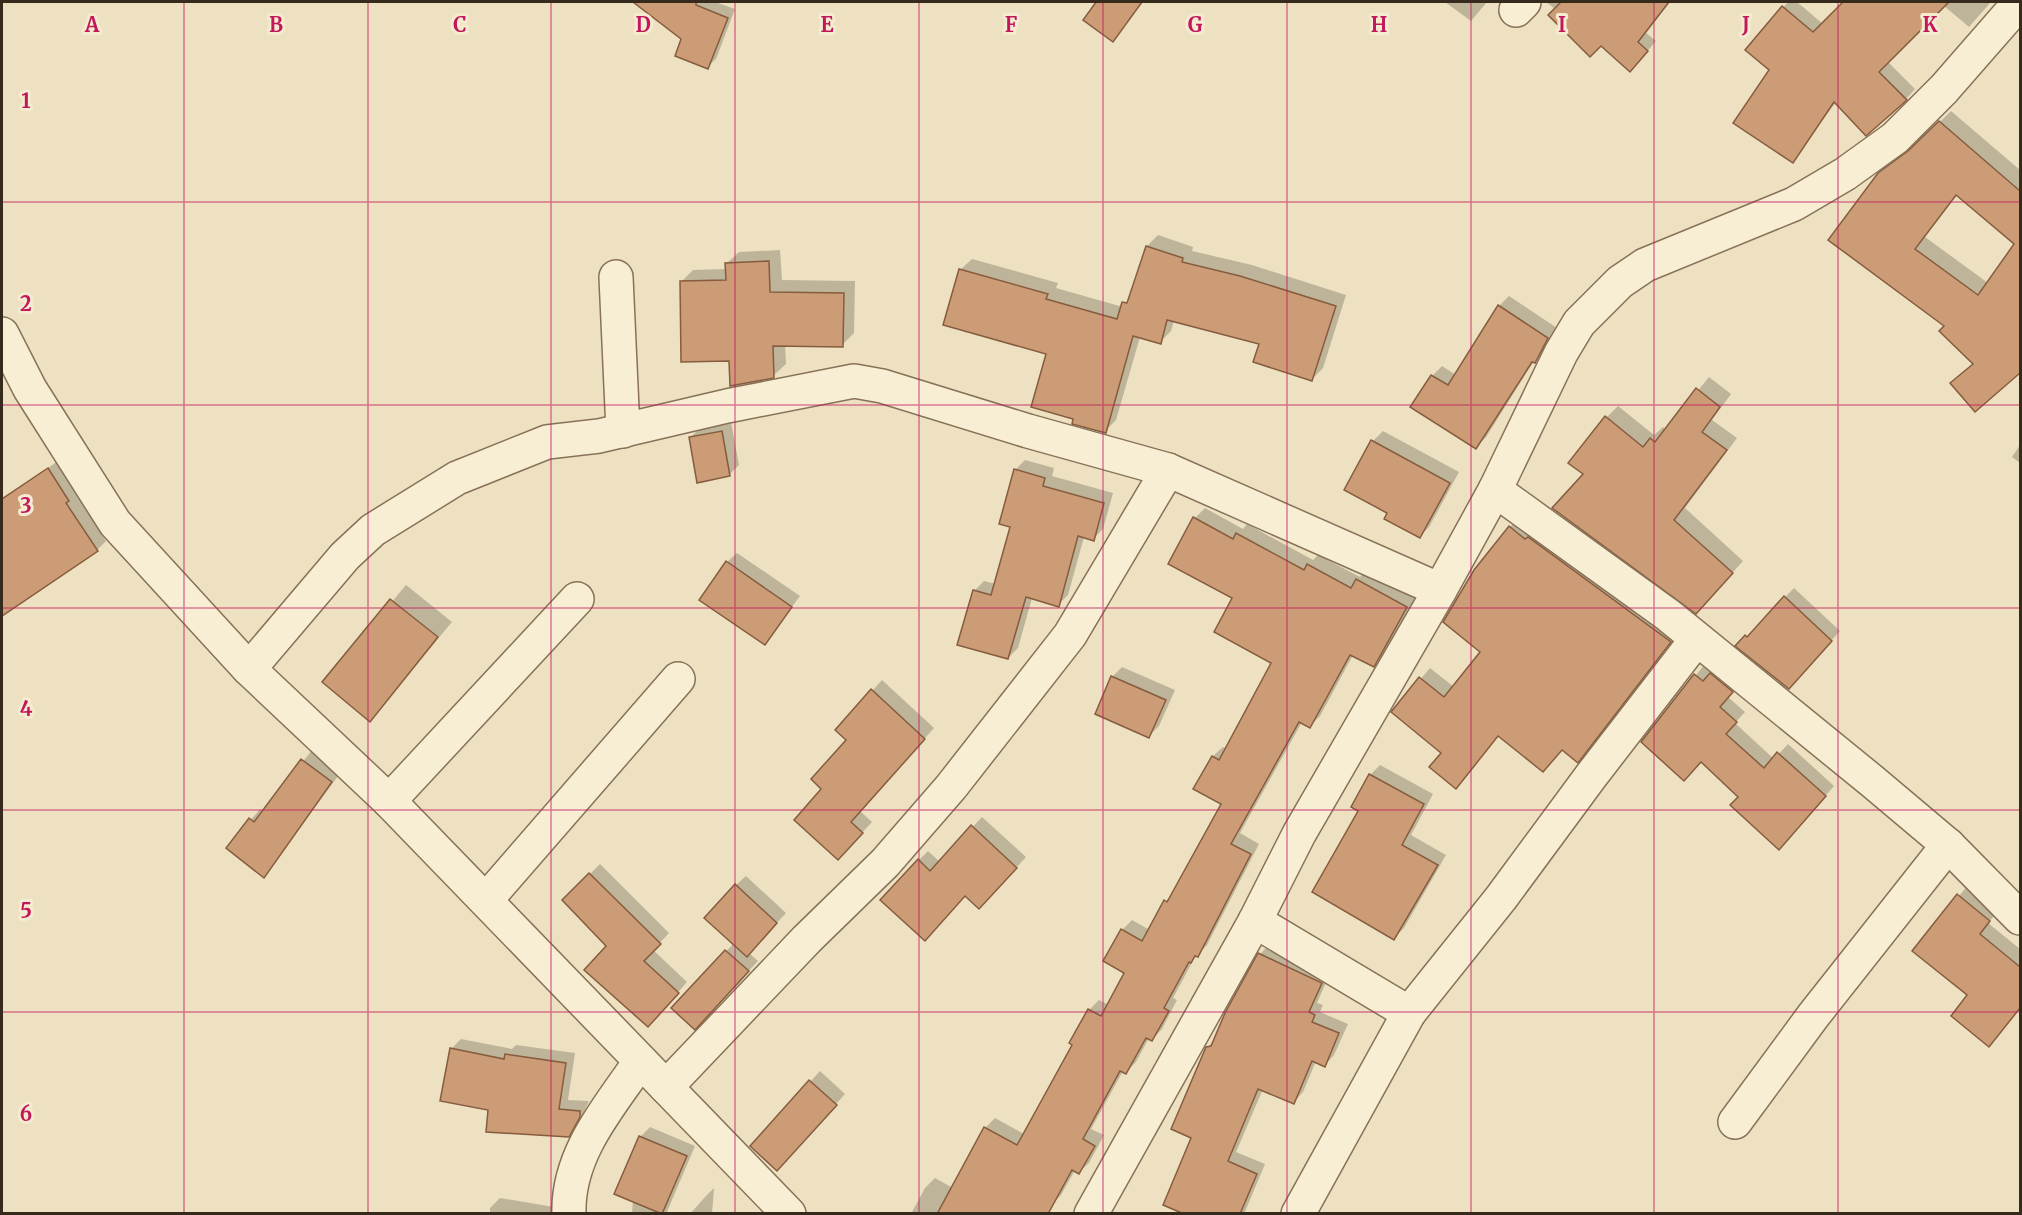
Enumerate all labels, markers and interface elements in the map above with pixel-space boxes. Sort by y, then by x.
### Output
text: A [84,12,100,37]
text: B [269,12,283,37]
text: C [453,12,467,37]
text: D [635,12,651,37]
text: E [820,12,834,37]
text: F [1005,12,1018,37]
text: G [1188,12,1203,37]
text: H [1371,12,1387,37]
text: I [1558,12,1566,37]
text: J [1741,12,1750,37]
text: K [1923,12,1938,37]
text: 1 [21,88,31,113]
text: 2 [20,291,32,316]
text: 3 [20,493,32,518]
text: 4 [20,696,33,721]
text: 5 [20,898,32,923]
text: 6 [20,1101,32,1126]

